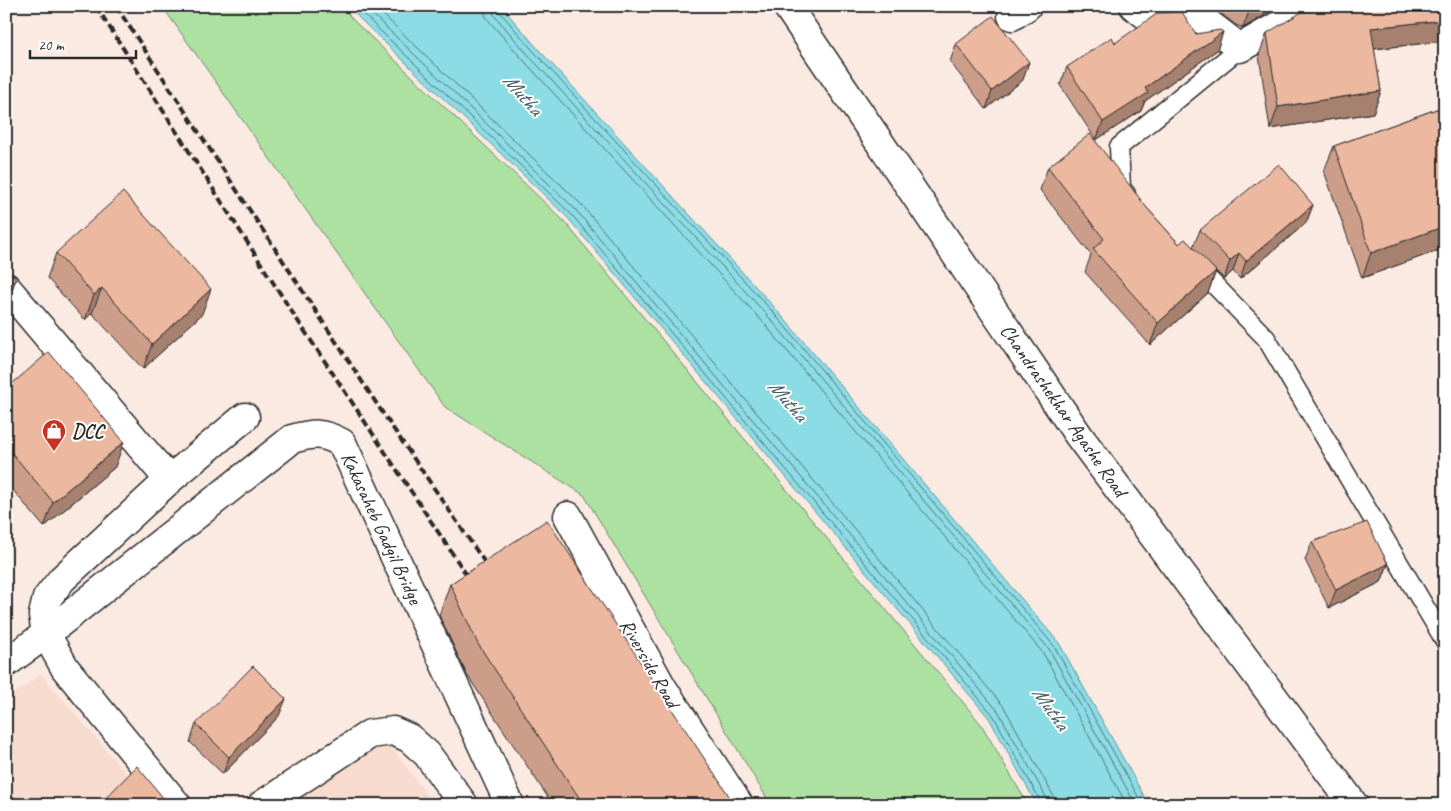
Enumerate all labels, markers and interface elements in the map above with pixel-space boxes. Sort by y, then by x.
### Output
scale bar [30,28,136,60]
text: 20 m [38,36,65,55]
water label: Mutha [498,68,550,122]
street label: Chandrashekhar Agashe Road [995,319,1134,504]
water label: Mutha [763,374,815,428]
shop icon: DCC [41,418,67,452]
place label: DCC [72,419,107,444]
street label: Kakasaheb Gadgil Bridge [335,448,428,610]
street label: Riverside Road [614,614,687,715]
water label: Mutha [1027,681,1077,737]

